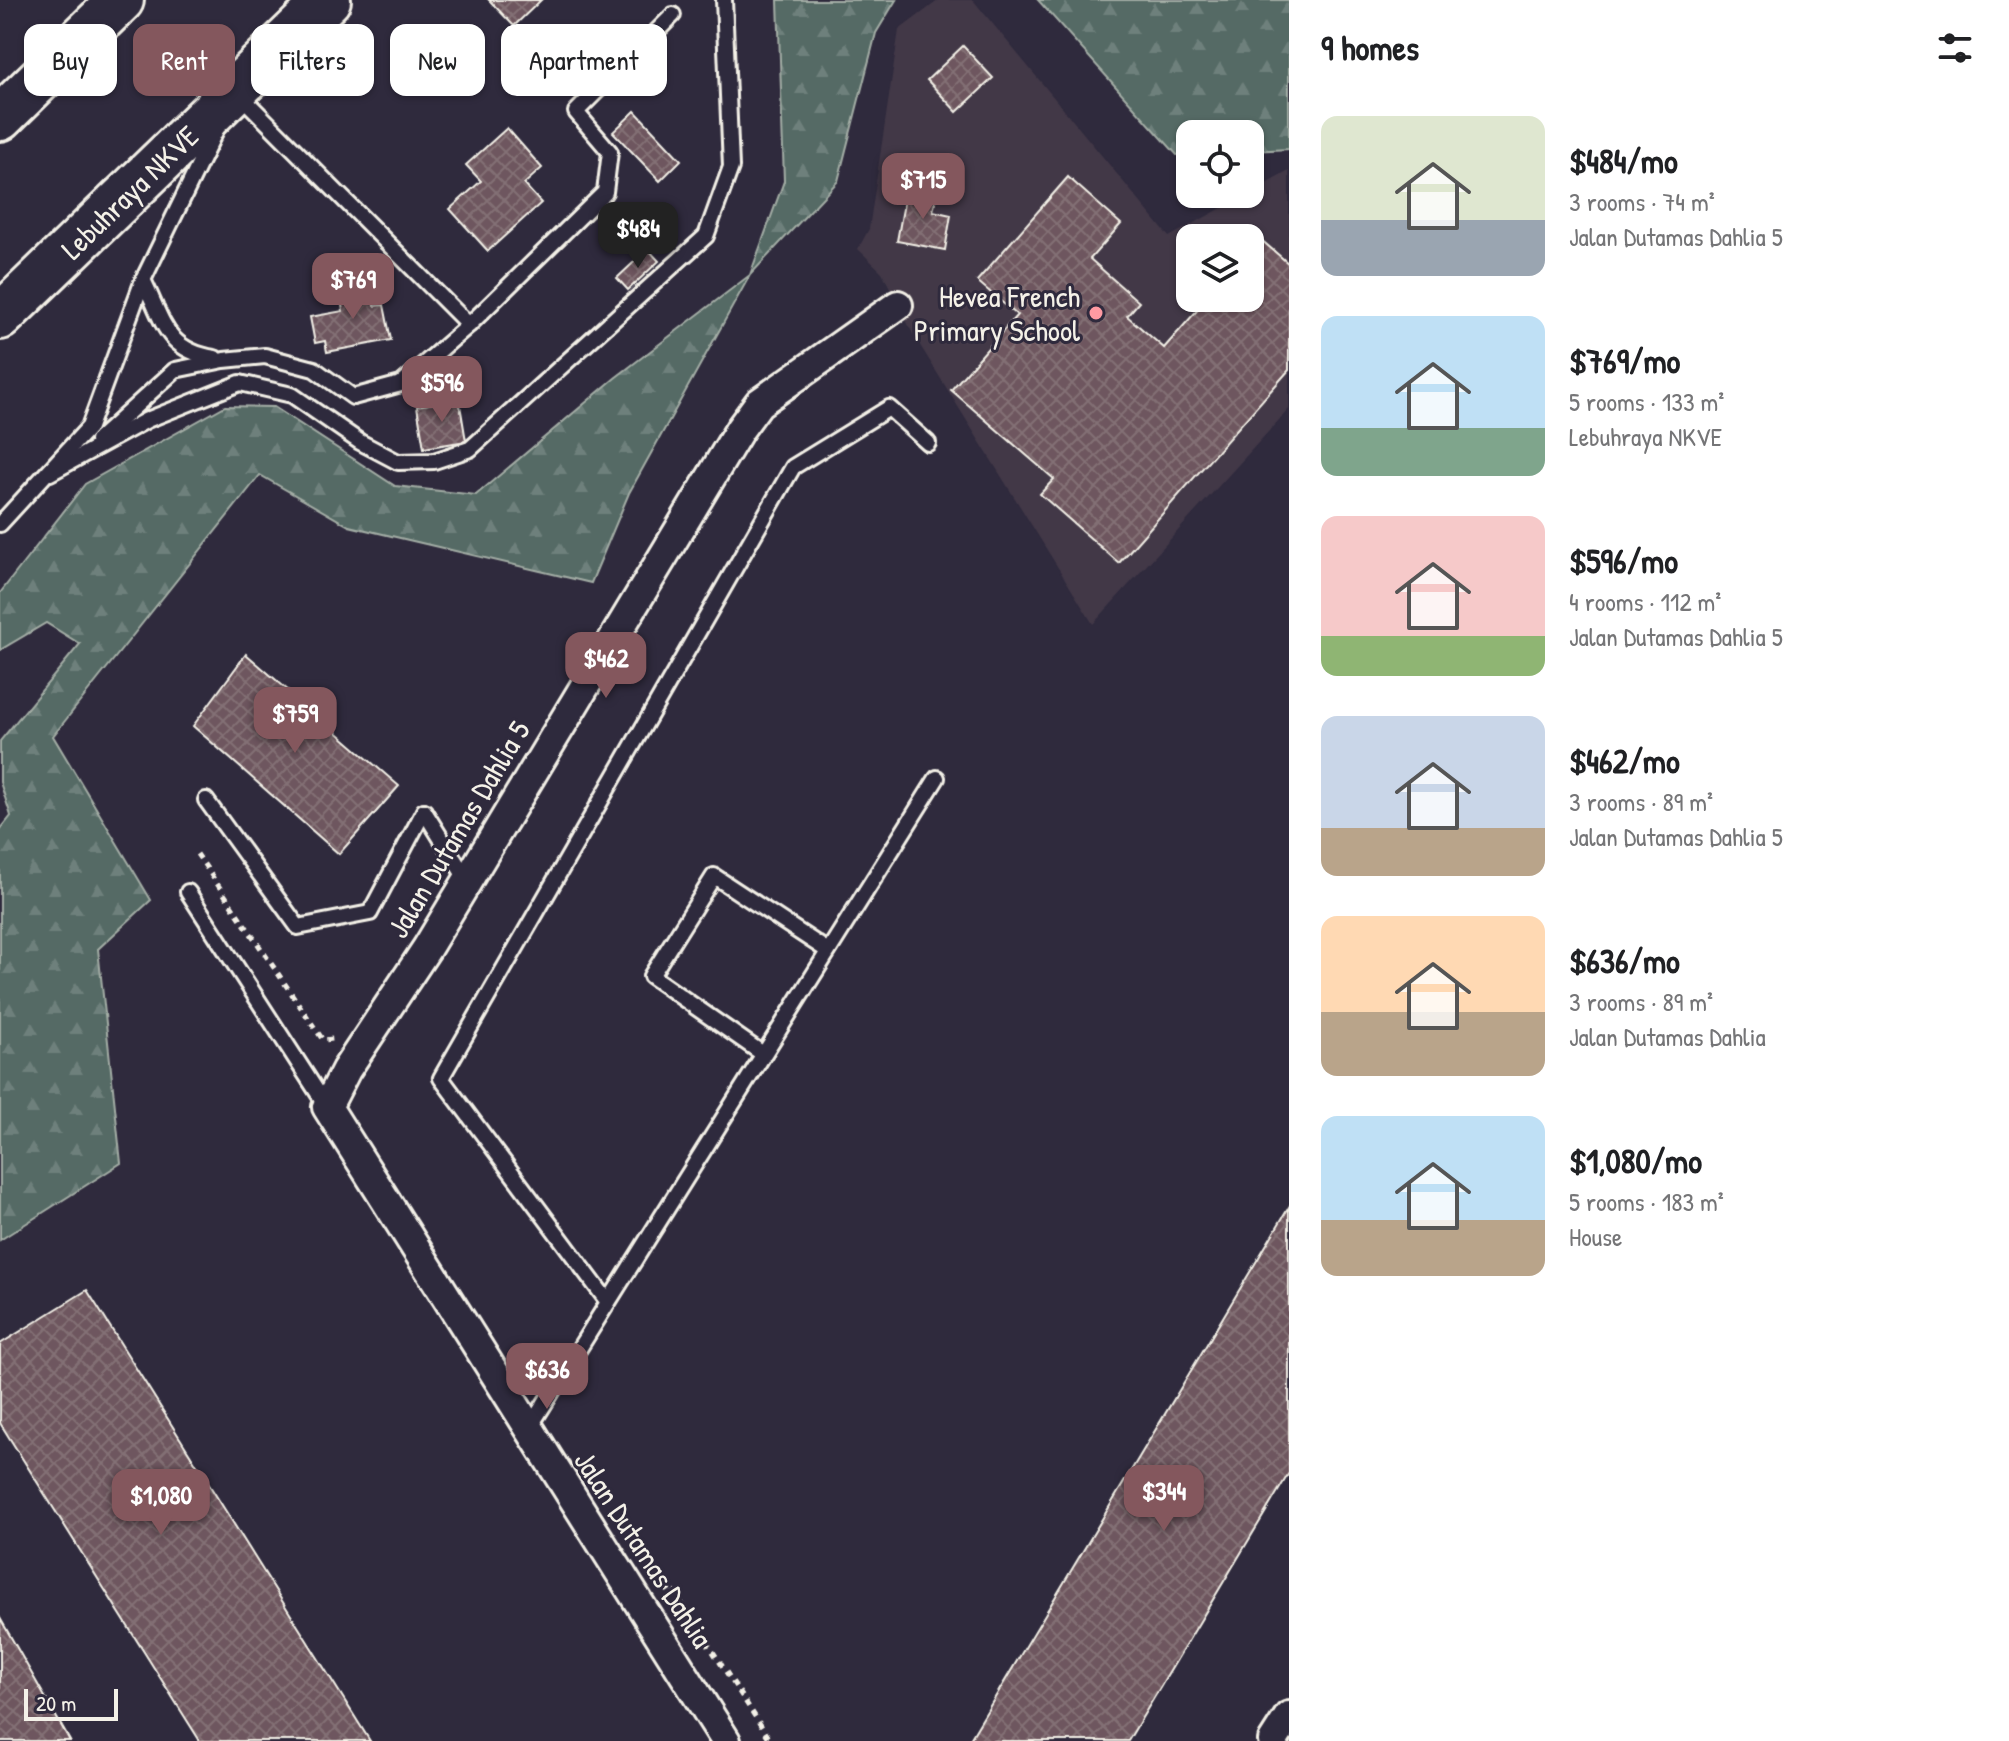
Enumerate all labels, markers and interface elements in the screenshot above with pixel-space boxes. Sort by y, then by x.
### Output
chip: Buy [24,24,117,96]
chip: Rent [133,24,235,96]
chip: Filters [251,24,374,96]
chip: New [390,24,485,96]
chip: Apartment [501,24,667,96]
text: 9 homes [1321,25,1419,71]
icon: filters [1933,26,1977,70]
street label: Lebuhraya NKVE [52,116,207,268]
map controls [1176,120,1264,312]
button: locate [1176,120,1264,208]
text: $484/mo [1569,138,1678,184]
icon: home [1385,148,1481,244]
pin: $715 [876,153,970,221]
text: $715 [900,161,946,196]
text: 3 rooms · 74 m² [1569,184,1715,219]
pin: $484 [591,202,685,270]
text: $484 [616,210,660,245]
text: Jalan Dutamas Dahlia 5 [1569,219,1783,254]
button: layers [1176,224,1264,312]
pin: $769 [306,253,400,321]
text: $769 [330,261,376,296]
place label: Hevea French Primary School [914,276,1080,350]
marker: Hevea French Primary School [1087,304,1105,322]
text: $769/mo [1569,338,1680,384]
icon: home [1385,348,1481,444]
pin: $596 [395,356,489,424]
text: $596 [420,364,464,399]
text: 5 rooms · 133 m² [1569,384,1724,419]
text: Lebuhraya NKVE [1569,419,1722,454]
text: $596/mo [1569,538,1678,584]
icon: home [1385,548,1481,644]
text: 4 rooms · 112 m² [1569,584,1721,619]
text: Jalan Dutamas Dahlia 5 [1569,619,1783,654]
pin: $462 [559,632,653,700]
text: $462 [583,640,629,675]
pin: $759 [248,687,342,755]
text: $759 [272,695,318,730]
street label: Jalan Dutamas Dahlia 5 [377,713,539,945]
text: $462/mo [1569,738,1680,784]
icon: home [1385,748,1481,844]
text: 3 rooms · 89 m² [1569,784,1713,819]
text: Jalan Dutamas Dahlia 5 [1569,819,1783,854]
text: $636/mo [1569,938,1680,984]
icon: home [1385,948,1481,1044]
text: 3 rooms · 89 m² [1569,984,1713,1019]
text: Jalan Dutamas Dahlia [1569,1019,1766,1054]
text: $1,080/mo [1569,1138,1702,1184]
icon: home [1385,1148,1481,1244]
text: 5 rooms · 183 m² [1569,1184,1724,1219]
text: House [1569,1219,1622,1254]
pin: $636 [500,1343,594,1411]
text: $636 [524,1351,570,1386]
street label: Jalan Dutamas Dahlia [565,1443,723,1655]
pin: $344 [1117,1465,1211,1533]
pin: $1,080 [96,1469,226,1537]
text: $344 [1142,1473,1186,1508]
text: $1,080 [130,1477,192,1512]
scale bar [24,1685,118,1721]
text: 20 m [36,1688,76,1718]

